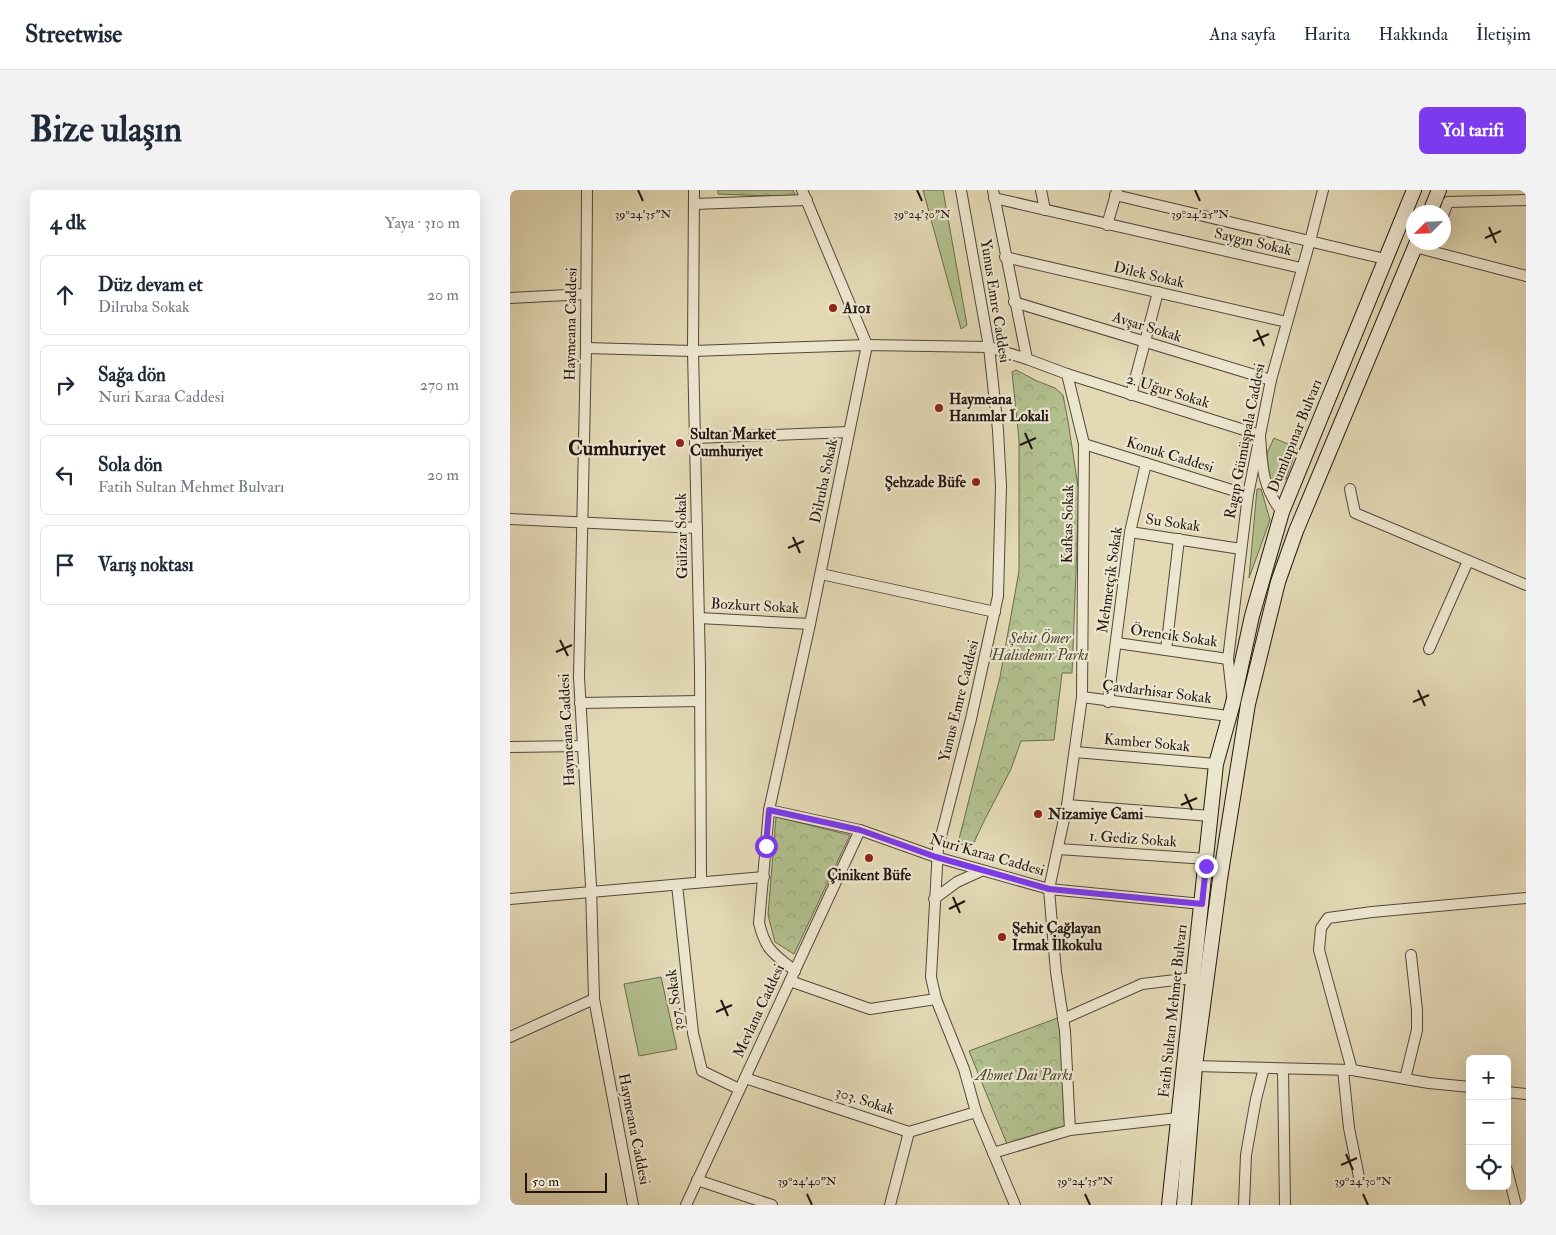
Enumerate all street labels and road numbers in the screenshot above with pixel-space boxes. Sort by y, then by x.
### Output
street label: Saygın Sokak [1212,224,1294,260]
street label: Yunus Emre Caddesi [976,238,1014,364]
street label: Dilek Sokak [1112,258,1186,292]
street label: Haymeana Caddesi [561,267,581,381]
street label: Avşar Sokak [1109,307,1184,347]
street label: Ragıp Gümüşpala Caddesi [1221,362,1270,521]
street label: 2. Uğur Sokak [1124,369,1212,413]
street label: Dumlupınar Bulvarı [1264,376,1327,496]
street label: Konuk Caddesi [1124,433,1216,477]
street label: Dilruba Sokak [806,437,842,525]
street label: Kafkas Sokak [1058,484,1078,564]
street label: Gülizar Sokak [672,493,692,579]
street label: Su Sokak [1144,510,1202,536]
street label: Mehmetçik Sokak [1093,526,1127,634]
street label: Bozkurt Sokak [710,594,800,618]
street label: Örencik Sokak [1129,619,1219,652]
street label: Yunus Emre Caddesi [935,638,983,764]
street label: Haymeana Caddesi [555,673,579,787]
street label: Çavdarhisar Sokak [1101,676,1213,708]
street label: Kamber Sokak [1103,730,1191,756]
street label: 1. Gediz Sokak [1088,826,1178,852]
street label: Nuri Karaa Caddesi [927,830,1047,880]
street label: Fatih Sultan Mehmet Bulvarı [1154,923,1192,1099]
street label: Mevlana Caddesi [729,961,789,1061]
street label: 307. Sokak [662,968,688,1032]
street label: Haymeana Caddesi [614,1072,654,1186]
street label: 303. Sokak [833,1083,897,1119]

